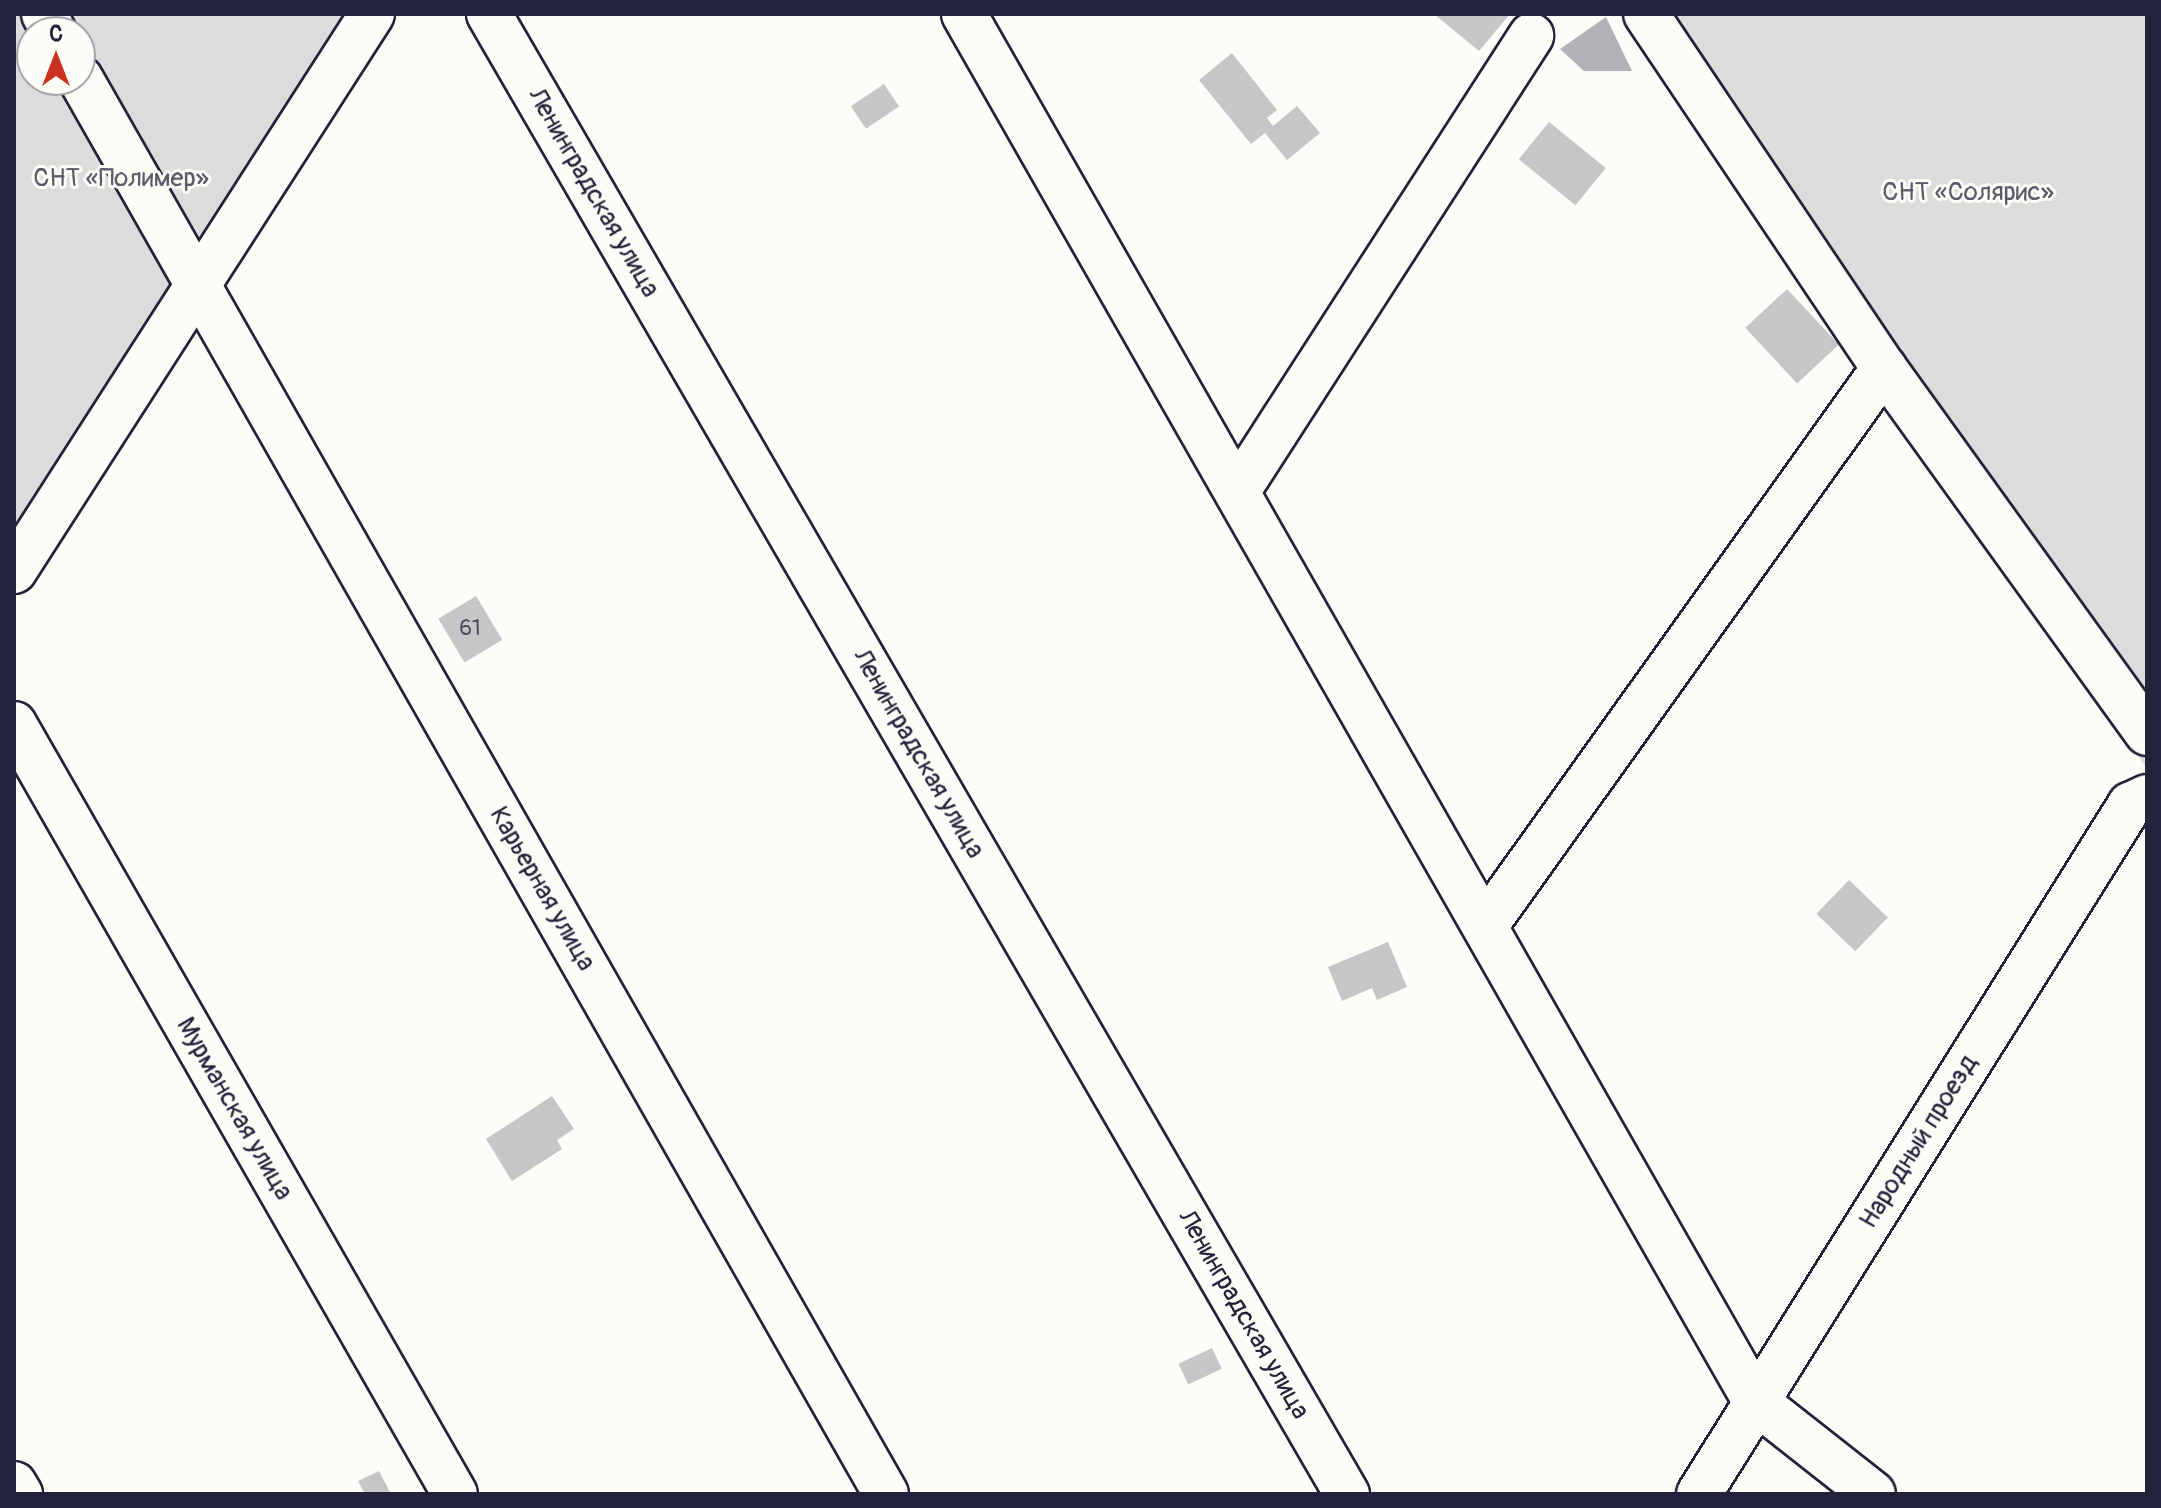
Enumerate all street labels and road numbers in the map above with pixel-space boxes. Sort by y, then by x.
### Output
street label: Ленинградская улица [520,83,666,303]
street label: Ленинградская улица [845,644,991,864]
street label: Карьерная улица [482,802,602,976]
street label: Мурманская улица [169,1012,299,1206]
street label: Народный проезд [1853,1050,1985,1234]
street label: Ленинградская улица [1170,1205,1316,1425]

